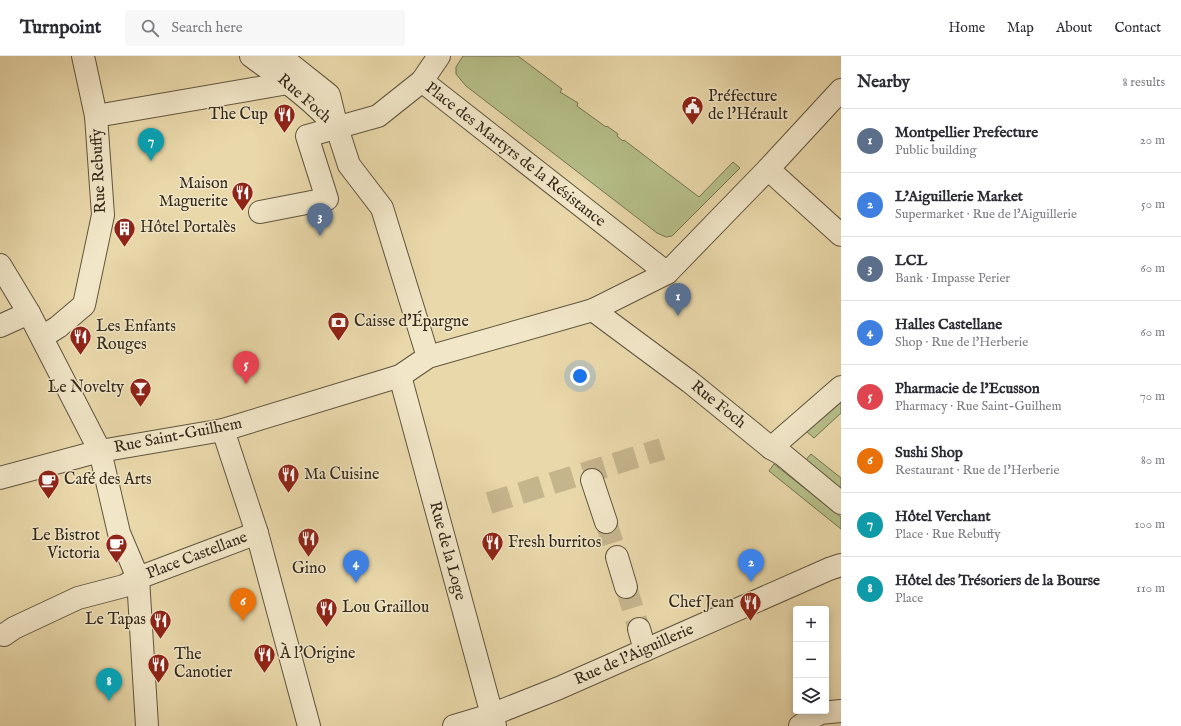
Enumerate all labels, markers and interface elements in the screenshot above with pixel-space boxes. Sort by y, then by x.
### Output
search box [125,10,405,46]
text: Turnpoint [20,16,101,40]
icon: search [139,17,161,39]
text: Search here [171,18,243,37]
text: Home [949,19,985,37]
text: Map [1007,19,1034,37]
text: About [1056,19,1092,37]
text: Contact [1114,19,1161,37]
street label: Rue Foch [273,70,336,128]
text: Nearby [857,72,910,93]
text: 8 results [1122,74,1165,91]
street label: Place des Martyrs de la Résistance [421,78,609,232]
place label: Préfecture de l'Hérault [708,87,788,125]
public building icon: Préfecture de l'Hérault [680,93,706,126]
restaurant icon: The Cup [271,102,297,135]
place label: The Cup [209,105,268,125]
text: Montpellier Prefecture [895,123,1038,142]
street label: Rue Rebuffy [87,128,111,214]
pin: 7 [138,128,164,161]
text: 1 [868,132,872,149]
text: 20 m [1140,132,1165,149]
text: Public building [895,142,977,159]
place label: Maison Maguerite [159,174,228,212]
restaurant icon: Maison Maguerite [230,180,256,213]
text: L'Aiguillerie Market [895,187,1023,206]
text: 2 [867,196,873,213]
text: 50 m [1141,196,1165,213]
pin: 3 [307,203,333,236]
text: Supermarket · Rue de l'Aiguillerie [895,206,1077,223]
building icon: Hôtel Portalès [111,215,137,248]
place label: Hôtel Portalès [140,218,236,238]
text: LCL [895,251,927,270]
text: 3 [868,260,872,277]
text: 60 m [1140,260,1165,277]
text: Bank · Impasse Perier [895,270,1010,287]
pin: 1 [665,283,691,316]
bank icon: Caisse d'Épargne [325,309,351,342]
place label: Caisse d'Épargne [354,310,469,332]
text: Halles Castellane [895,315,1002,334]
place label: Les Enfants Rouges [96,317,176,355]
restaurant icon: Les Enfants Rouges [67,323,93,356]
text: 4 [867,324,873,341]
text: 60 m [1140,324,1165,341]
text: Shop · Rue de l'Herberie [895,334,1028,351]
pin: 5 [233,351,259,384]
your location [570,366,590,386]
bar icon: Le Novelty [127,375,153,408]
street label: Rue Foch [686,377,750,434]
place label: Le Novelty [48,378,124,398]
text: Pharmacie de l'Ecusson [895,379,1040,398]
text: 5 [868,388,872,405]
text: 70 m [1140,388,1165,405]
text: Pharmacy · Rue Saint-Guilhem [895,398,1062,415]
street label: Rue Saint-Guilhem [112,414,244,458]
text: Sushi Shop [895,443,963,462]
text: 6 [867,452,873,469]
text: 80 m [1141,452,1165,469]
restaurant icon: Ma Cuisine [276,462,302,495]
text: Restaurant · Rue de l'Herberie [895,462,1060,479]
place label: Ma Cuisine [304,465,379,485]
cafe icon: Café des Arts [36,467,62,500]
place label: Café des Arts [64,470,152,490]
street label: Rue de la Loge [424,499,470,603]
text: Hôtel Verchant [895,507,991,526]
text: 7 [867,516,873,533]
text: 100 m [1135,516,1165,533]
place label: Le Bistrot Victoria [32,526,101,564]
restaurant icon: Gino [296,526,322,559]
text: Place · Rue Rebuffy [895,526,1001,543]
street label: Place Castellane [144,528,250,584]
restaurant icon: Fresh burritos [479,530,505,563]
cafe icon: Le Bistrot Victoria [103,532,129,565]
place label: Fresh burritos [508,533,602,553]
pin: 2 [738,549,764,582]
pin: 4 [343,550,369,583]
place label: Gino [292,559,326,579]
text: Hôtel des Trésoriers de la Bourse [895,571,1100,590]
text: 8 [867,580,873,597]
text: 110 m [1136,580,1165,597]
pin: 6 [230,588,256,621]
restaurant icon: Chef Jean [737,590,763,623]
text: Place [895,590,923,607]
place label: Chef Jean [669,593,734,613]
restaurant icon: Lou Graillou [313,595,339,628]
place label: Lou Graillou [342,598,429,618]
map controls [793,606,829,714]
button: + [793,606,829,642]
restaurant icon: Le Tapas [148,607,174,640]
place label: Le Tapas [85,610,146,630]
street label: Rue de l'Aiguillerie [571,620,697,690]
restaurant icon: À l'Origine [252,641,278,674]
place label: À l'Origine [279,642,355,664]
button: − [793,642,829,678]
place label: The Canotier [174,645,233,683]
restaurant icon: The Canotier [145,651,171,684]
pin: 8 [96,668,122,701]
button: layers [793,678,829,714]

